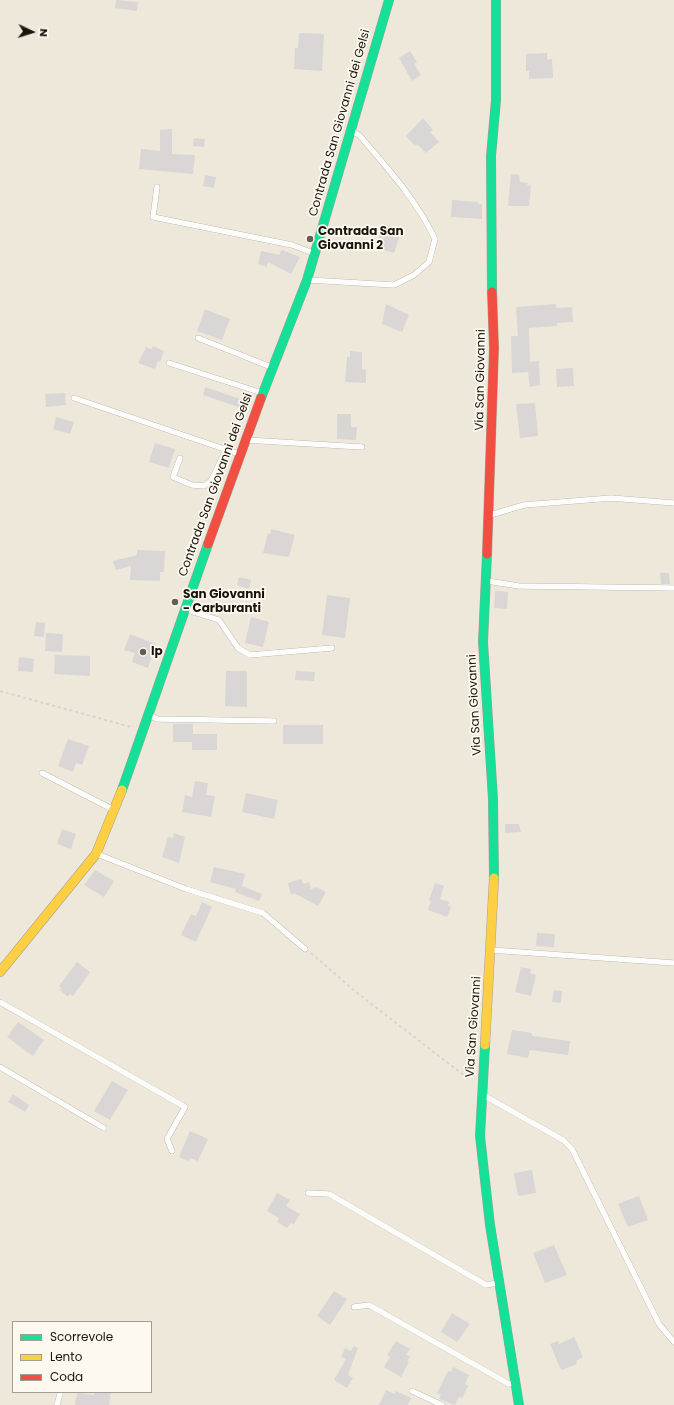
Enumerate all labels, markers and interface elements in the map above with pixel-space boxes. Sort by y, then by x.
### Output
north arrow [12,12,52,52]
text: N [36,28,52,38]
street label: Contrada San Giovanni dei Gelsi [306,28,374,218]
place label: Contrada San Giovanni 2 [318,225,403,253]
marker: Contrada San Giovanni 2 [305,234,315,244]
street label: Via San Giovanni [473,329,489,431]
street label: Contrada San Giovanni dei Gelsi [176,391,256,579]
place label: San Giovanni - Carburanti [183,588,265,616]
marker: San Giovanni - Carburanti [170,597,180,607]
place label: Ip [151,645,163,659]
marker: Ip [138,647,148,657]
street label: Via San Giovanni [465,654,485,756]
street label: Via San Giovanni [463,976,485,1078]
legend [12,1321,152,1393]
text: Scorrevole [50,1328,113,1345]
text: Lento [50,1348,82,1365]
text: Coda [50,1368,83,1385]

